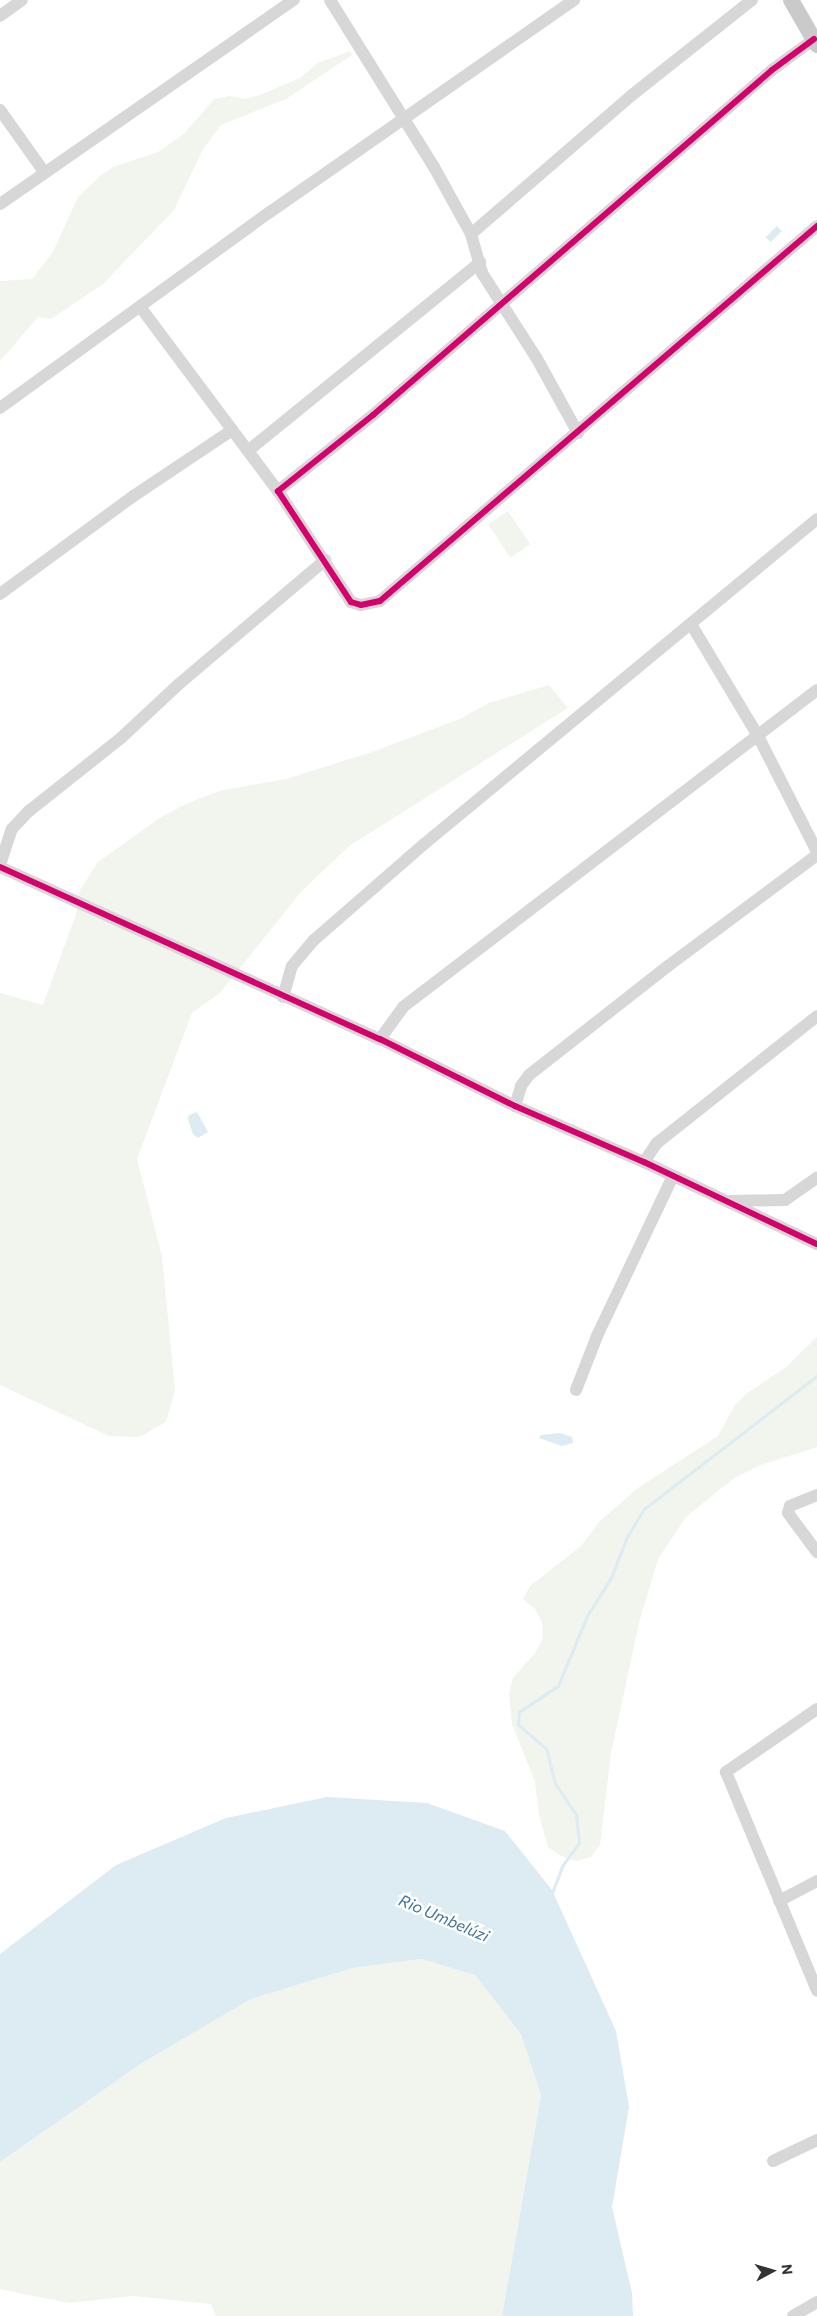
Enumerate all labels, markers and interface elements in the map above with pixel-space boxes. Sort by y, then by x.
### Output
water label: Rio Umbelúzi [396,1890,492,1946]
north arrow [747,2246,797,2296]
text: N [778,2263,796,2275]

